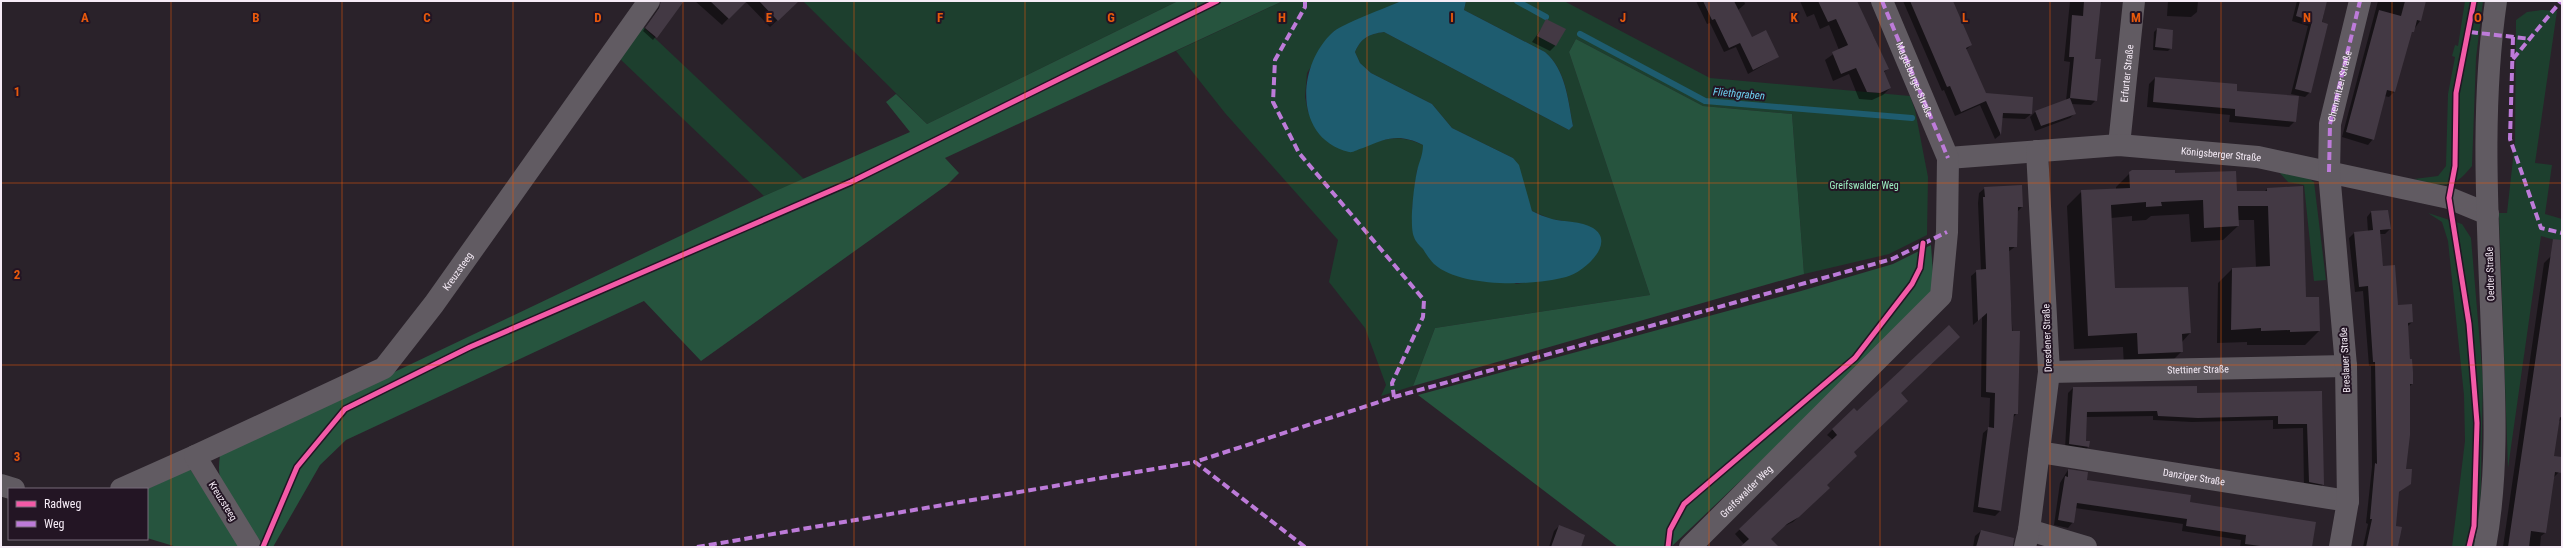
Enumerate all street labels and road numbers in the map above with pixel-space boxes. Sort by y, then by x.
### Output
street label: Magdeburger Straße [1894,40,1936,119]
street label: Erfurter Straße [2118,44,2135,103]
street label: Chemnitzer Straße [2325,49,2353,123]
street label: Königsberger Straße [2181,145,2263,163]
street label: Oedter Straße [2484,246,2496,301]
street label: Kreuzsteeg [440,250,475,292]
street label: Dresdener Straße [2040,303,2054,372]
street label: Breslauer Straße [2338,327,2352,393]
street label: Stettiner Straße [2167,363,2229,375]
street label: Greifswalder Weg [1717,463,1774,520]
street label: Danziger Straße [2162,466,2226,487]
street label: Kreuzsteeg [207,479,239,523]

